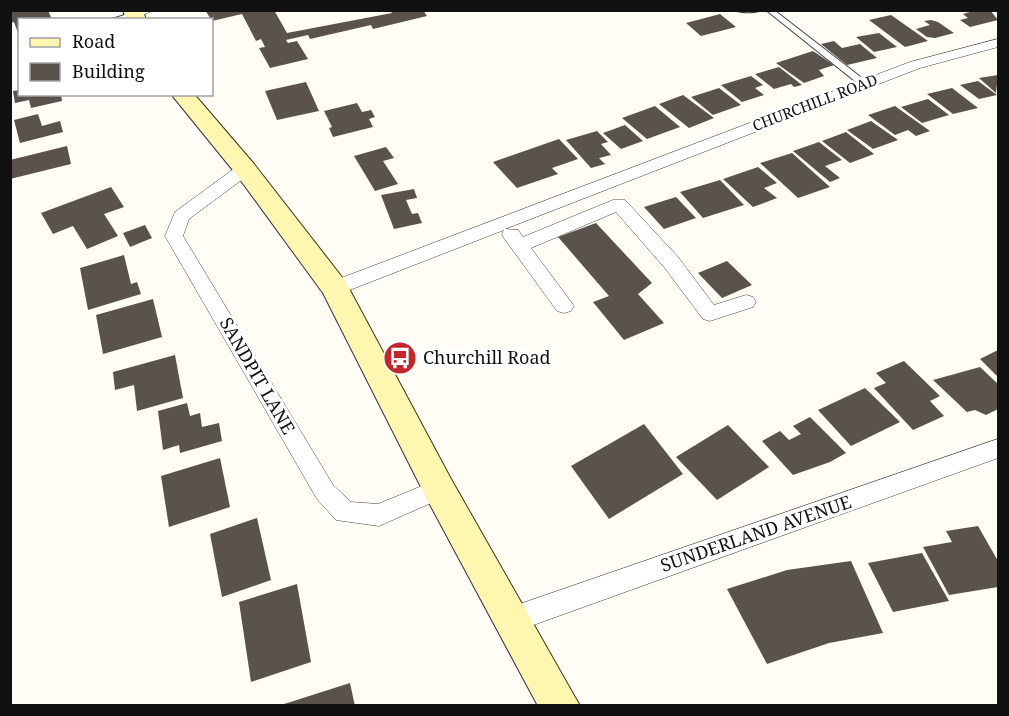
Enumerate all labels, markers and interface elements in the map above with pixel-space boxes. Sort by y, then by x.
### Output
legend [18,18,213,96]
text: Road [72,29,115,53]
text: Building [72,59,145,83]
street label: CHURCHILL ROAD [749,69,880,135]
street label: SANDPIT LANE [215,313,301,438]
bus stop icon: Churchill Road [382,340,418,376]
place label: Churchill Road [423,345,551,369]
street label: SUNDERLAND AVENUE [657,489,854,577]

